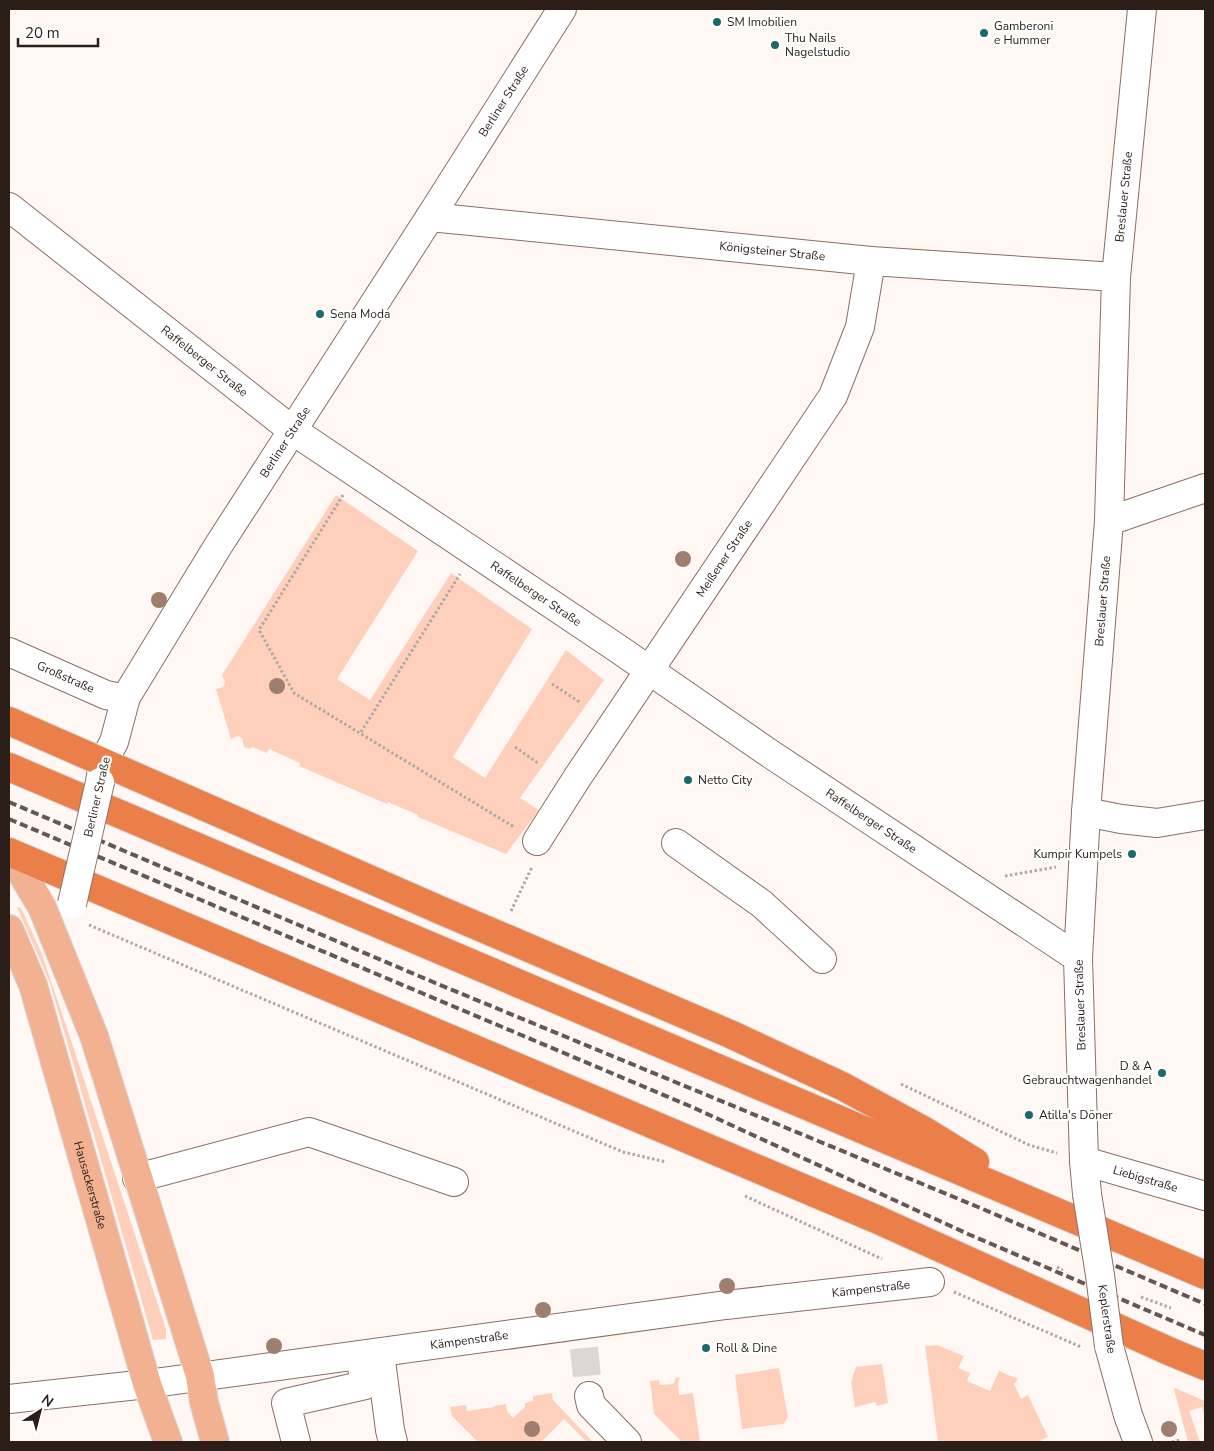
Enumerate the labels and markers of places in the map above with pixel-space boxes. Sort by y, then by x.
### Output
place label: SM Imobilien [727,14,797,30]
marker: SM Imobilien [711,16,723,28]
place label: Gamberoni e Hummer [994,18,1053,48]
marker: Gamberoni e Hummer [978,27,990,39]
place label: Thu Nails Nagelstudio [785,30,851,60]
marker: Thu Nails Nagelstudio [769,39,781,51]
place label: Sena Moda [330,306,390,322]
marker: Sena Moda [314,308,326,320]
place label: Netto City [698,772,753,788]
marker: Netto City [682,774,694,786]
place label: Kumpir Kumpels [1033,846,1122,862]
marker: Kumpir Kumpels [1126,848,1138,860]
place label: D & A Gebrauchtwagenhandel [1022,1058,1152,1088]
marker: D & A Gebrauchtwagenhandel [1156,1067,1168,1079]
place label: Atilla's Döner [1039,1107,1113,1123]
marker: Atilla's Döner [1023,1109,1035,1121]
place label: Roll & Dine [716,1340,777,1356]
marker: Roll & Dine [700,1342,712,1354]

